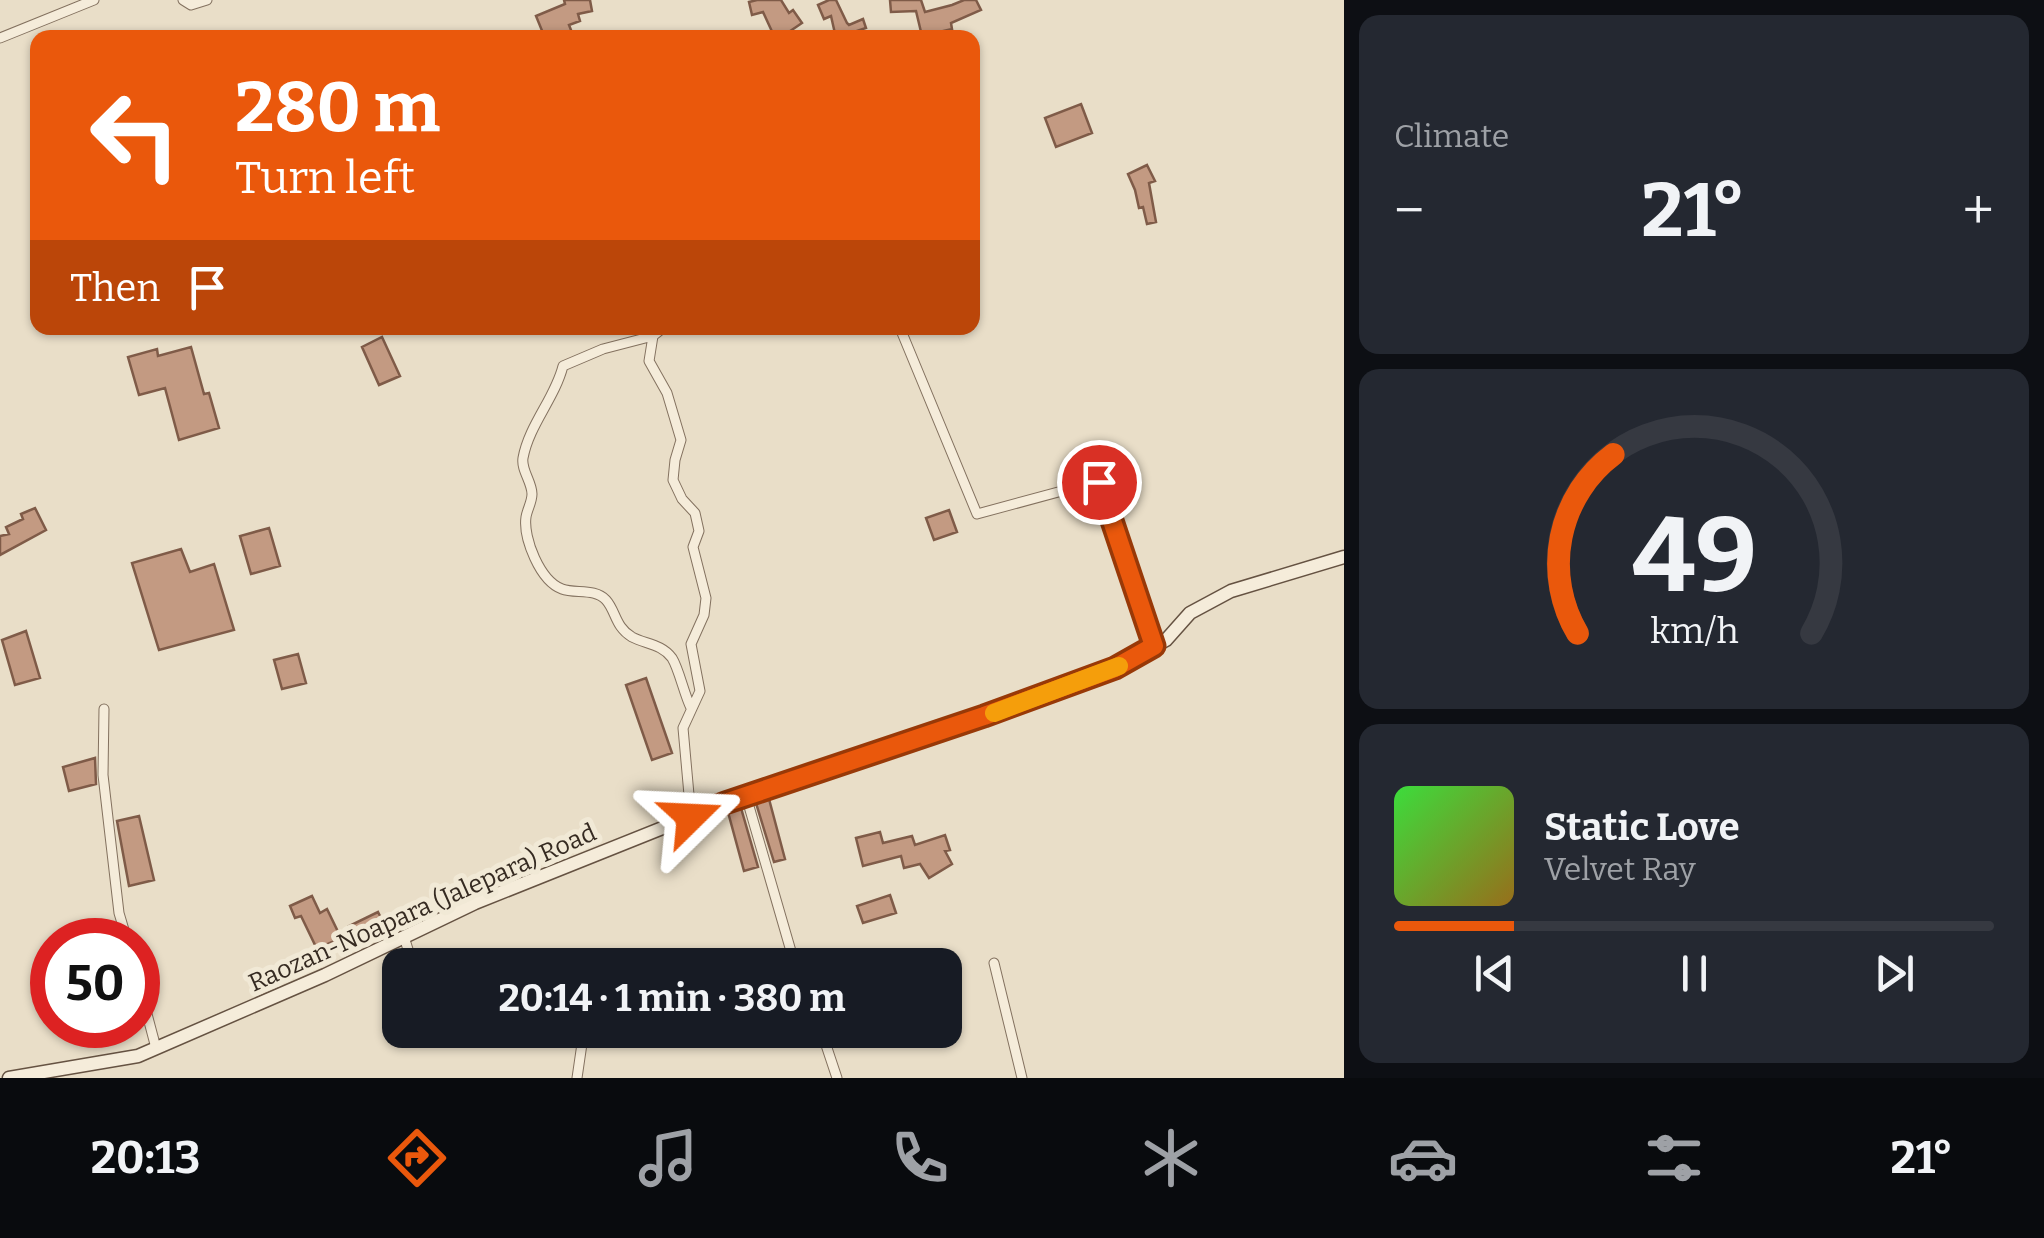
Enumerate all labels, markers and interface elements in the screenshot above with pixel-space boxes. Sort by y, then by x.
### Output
text: 280 m [235,66,440,150]
icon: left [70,70,200,200]
text: Climate [1394,117,1509,155]
text: Turn left [235,151,415,205]
text: 21° [1641,166,1746,256]
text: − [1394,178,1424,244]
text: + [1963,178,1994,244]
icon: arrive [180,260,235,315]
text: Then [70,265,160,311]
pin [1057,440,1142,525]
icon: arrive [1072,455,1127,510]
text: 49 [1632,494,1756,619]
text: km/h [1650,610,1738,652]
position arrow [639,765,743,869]
text: Static Love [1544,804,1740,850]
street label: Raozan-Noapara (Jalepara) Road [244,817,601,998]
text: Velvet Ray [1544,850,1696,888]
speed limit sign: 50 [30,918,160,1048]
icon: previous [1467,946,1522,1001]
icon: pause [1667,946,1722,1001]
icon: next [1867,946,1922,1001]
text: 20:14 · 1 min · 380 m [498,975,846,1021]
icon: directions [382,1123,452,1193]
icon: music [633,1123,703,1193]
icon: phone [885,1123,955,1193]
icon: climate [1136,1123,1206,1193]
icon: car [1388,1123,1458,1193]
icon: filters [1639,1123,1709,1193]
text: 20:13 [91,1131,200,1185]
text: 21° [1890,1131,1953,1185]

